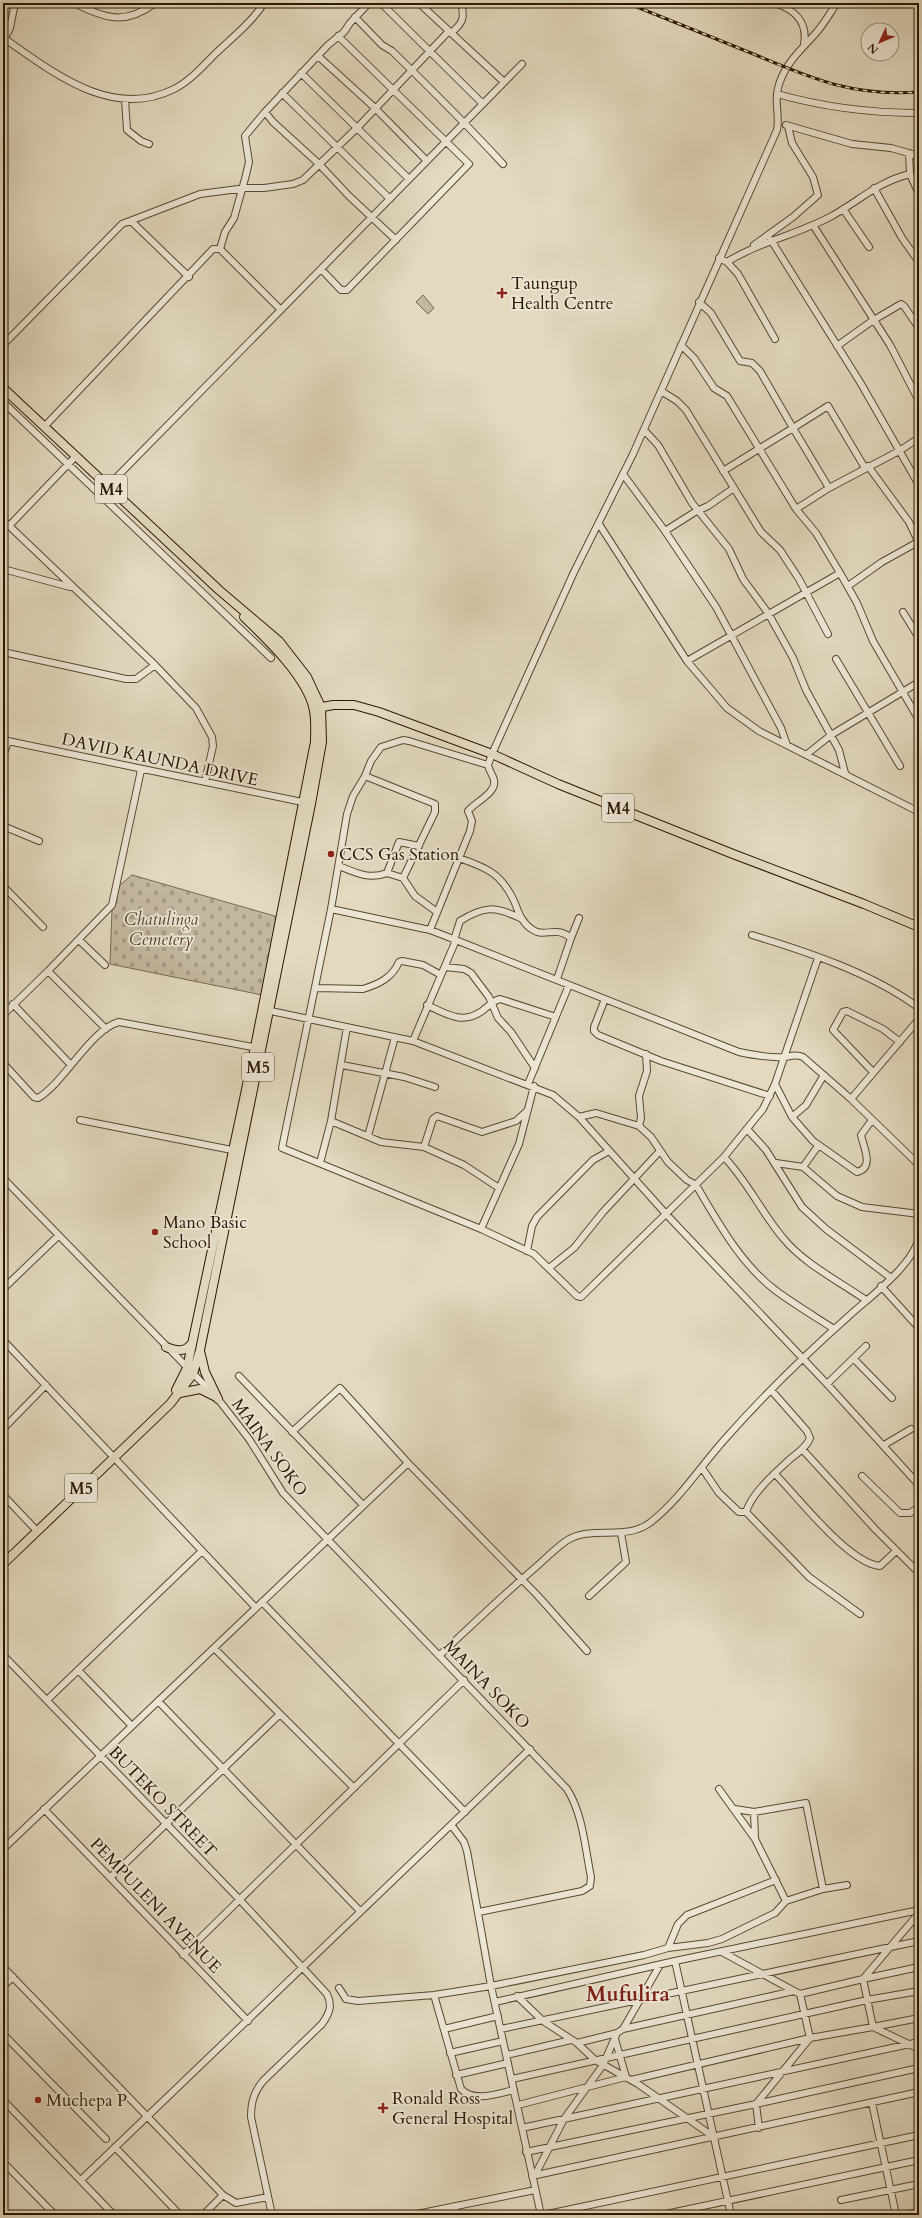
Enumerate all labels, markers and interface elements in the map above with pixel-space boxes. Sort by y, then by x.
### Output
north arrow [860,22,900,62]
text: N [864,40,882,57]
place label: Taungup Health Centre [511,272,614,315]
marker: Taungup Health Centre [496,287,508,299]
road number: M4 [95,475,127,503]
street label: DAVID KAUNDA DRIVE [59,727,260,792]
road number: M4 [602,794,634,822]
place label: CCS Gas Station [339,843,460,866]
marker: CCS Gas Station [326,849,336,859]
park label: Chatulinga Cemetery [124,908,198,951]
road number: M5 [242,1053,274,1081]
place label: Mano Basic School [163,1211,247,1254]
marker: Mano Basic School [150,1227,160,1237]
street label: MAINA SOKO [226,1394,313,1501]
road number: M5 [65,1474,97,1502]
street label: MAINA SOKO [438,1635,535,1734]
street label: BUTEKO STREET [103,1741,222,1862]
street label: PEMPULENI AVENUE [85,1833,226,1978]
district label: Mufulira [586,1980,670,2009]
place label: Ronald Ross General Hospital [392,2087,514,2130]
place label: Muchepa P [46,2089,127,2112]
marker: Muchepa P [33,2095,43,2105]
marker: Ronald Ross General Hospital [377,2102,389,2114]

